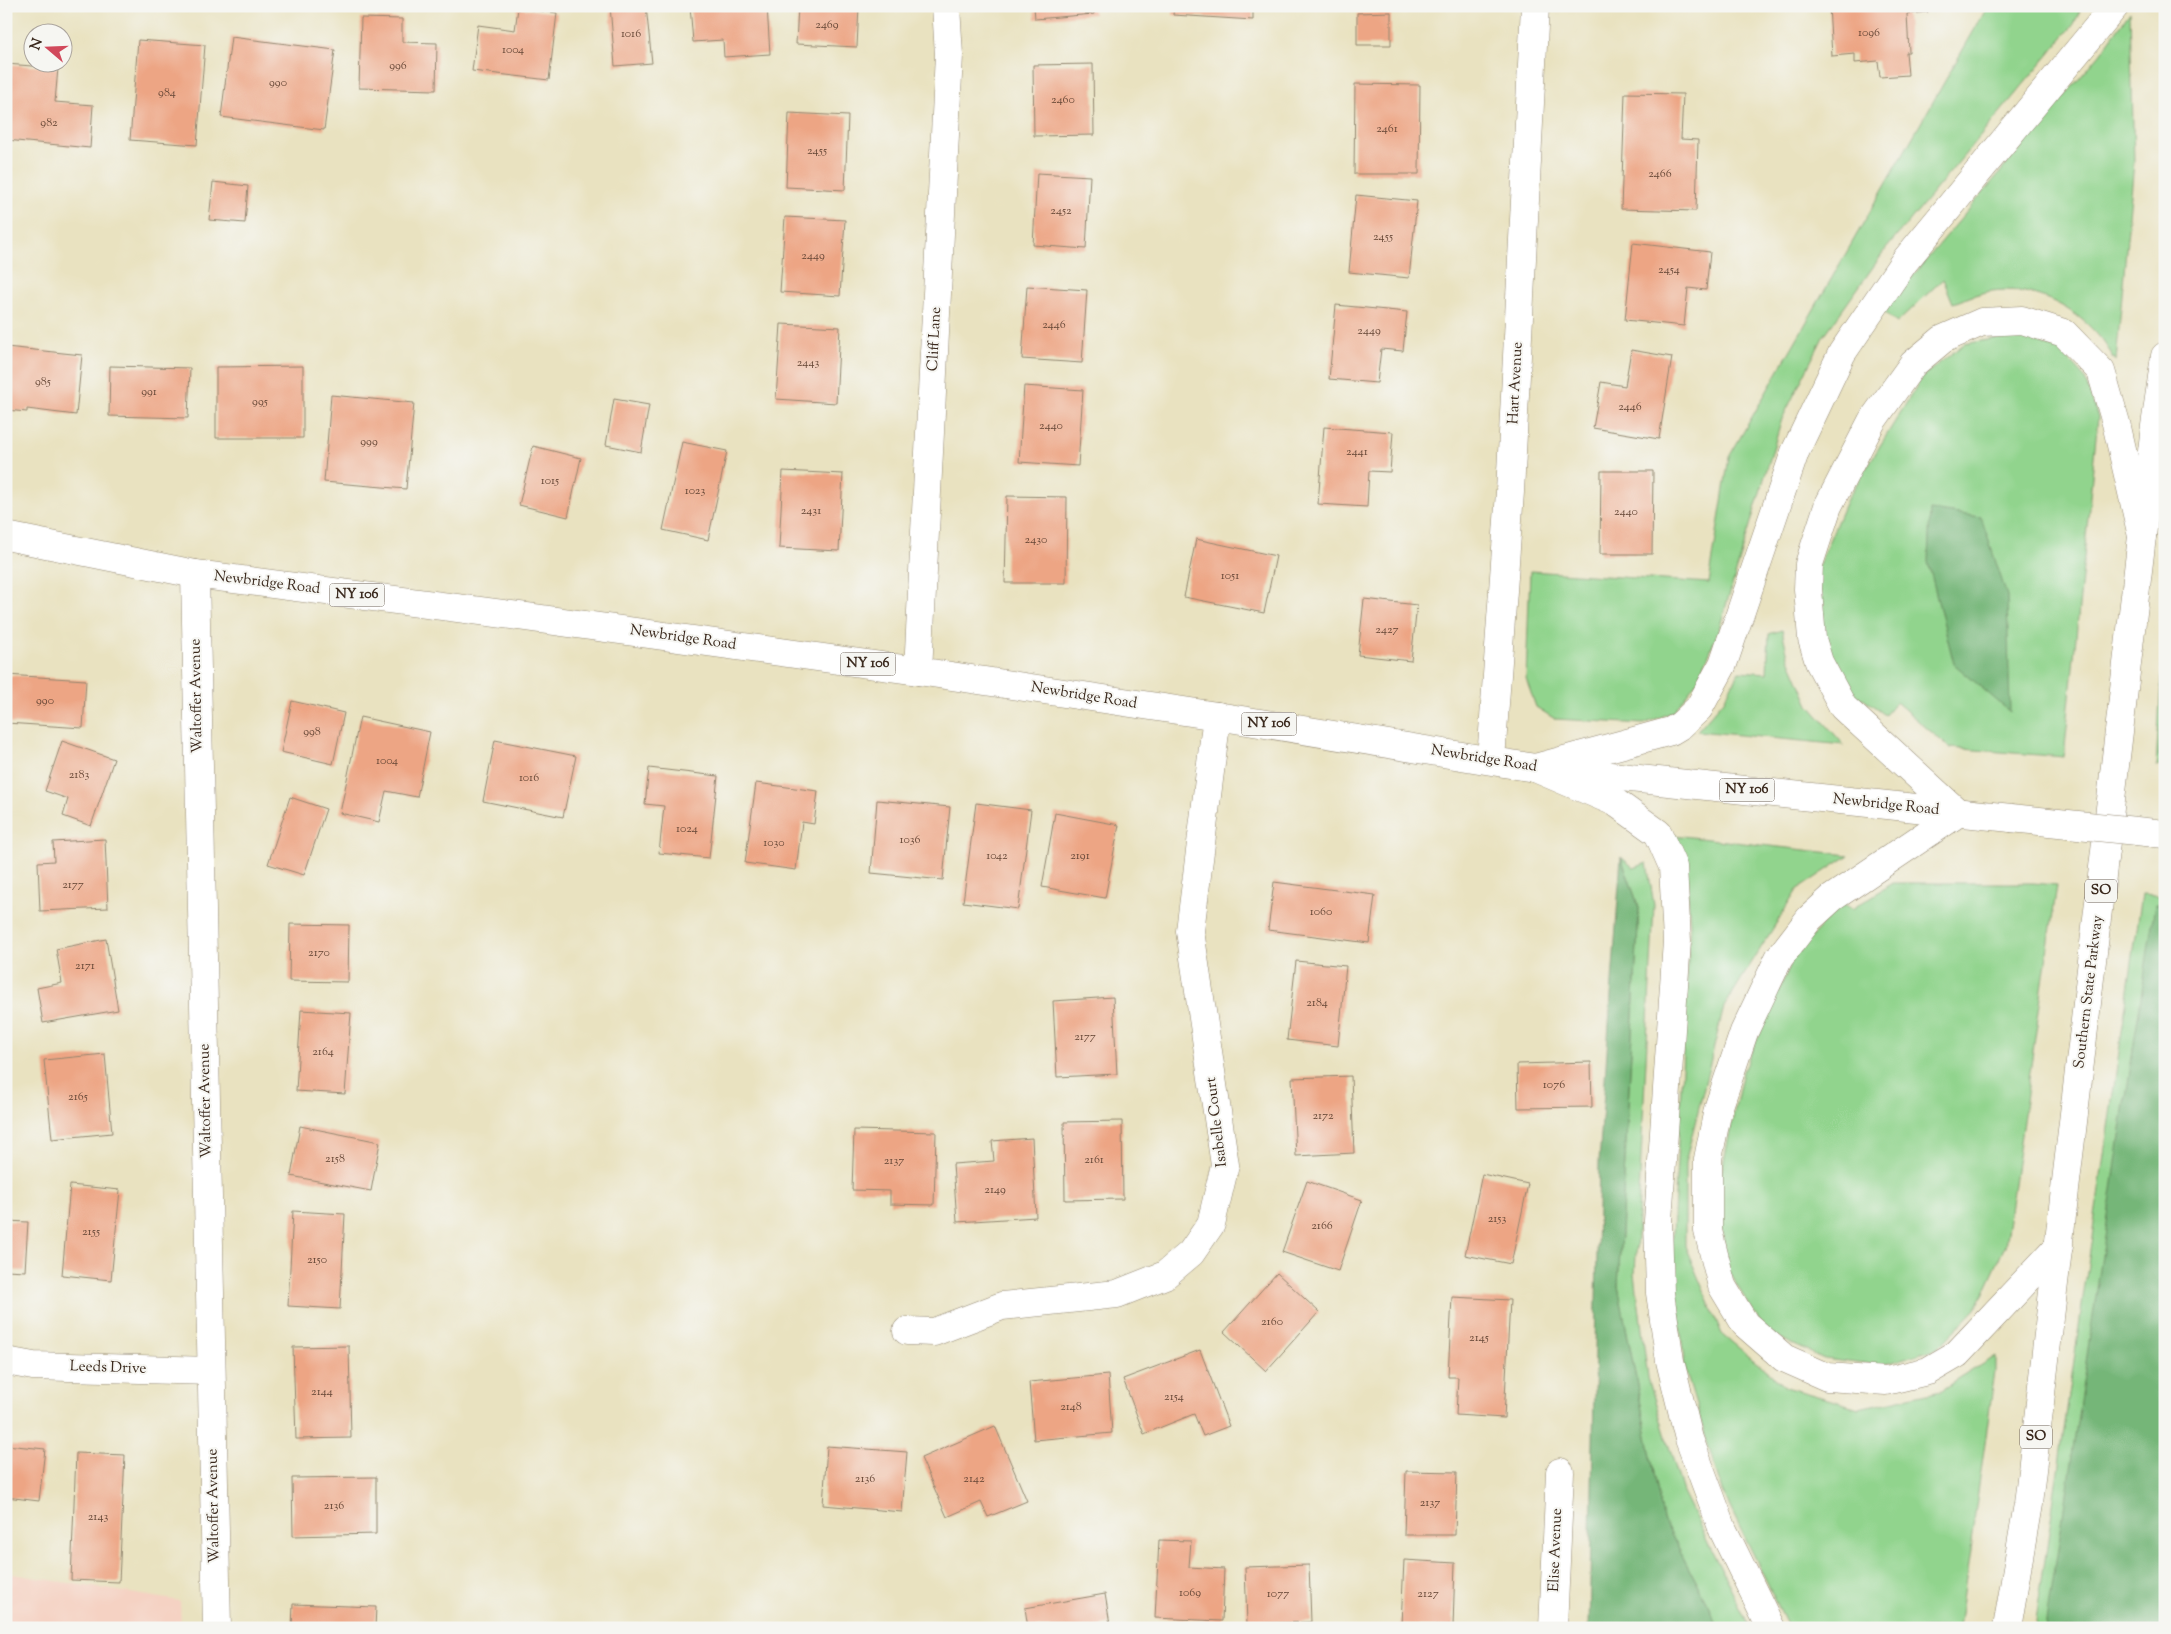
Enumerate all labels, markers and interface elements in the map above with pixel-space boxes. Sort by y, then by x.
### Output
house number: 2469 [815,16,839,34]
north arrow [22,22,72,72]
house number: 1096 [1858,24,1880,42]
house number: 1016 [621,25,641,43]
text: N [26,36,49,53]
house number: 1004 [502,41,524,59]
house number: 996 [389,57,407,75]
house number: 990 [269,74,287,92]
house number: 984 [158,84,176,102]
house number: 2460 [1051,91,1075,109]
house number: 982 [40,114,58,132]
house number: 2461 [1376,120,1398,138]
house number: 2455 [807,142,827,160]
house number: 2466 [1648,165,1672,183]
house number: 2452 [1050,202,1072,220]
house number: 2455 [1373,228,1393,246]
house number: 2449 [801,247,825,265]
house number: 2454 [1658,261,1680,279]
street label: Cliff Lane [923,306,947,372]
house number: 2446 [1042,316,1066,334]
house number: 2449 [1357,322,1381,340]
street label: Hart Avenue [1503,341,1529,425]
house number: 2443 [797,354,819,372]
house number: 985 [35,373,51,391]
house number: 991 [141,383,157,401]
house number: 995 [252,393,268,411]
house number: 2446 [1618,398,1642,416]
house number: 2440 [1039,417,1063,435]
house number: 999 [360,433,378,451]
house number: 2441 [1346,443,1368,461]
house number: 1015 [541,472,559,490]
house number: 1023 [685,482,705,500]
house number: 2431 [801,502,821,520]
house number: 2440 [1614,503,1638,521]
house number: 2430 [1025,531,1047,549]
street label: Newbridge Road [213,566,322,600]
house number: 1051 [1221,567,1239,585]
road number: NY 106 [330,584,384,606]
street label: Newbridge Road [629,620,738,656]
house number: 2427 [1375,621,1399,639]
street label: Waltoffer Avenue [185,638,209,754]
road number: NY 106 [840,652,896,676]
street label: Newbridge Road [1029,677,1139,715]
house number: 990 [36,692,54,710]
road number: NY 106 [1242,712,1296,736]
house number: 998 [303,723,321,741]
street label: Newbridge Road [1429,740,1539,778]
house number: 1004 [376,752,398,770]
house number: 2183 [69,766,89,784]
house number: 1016 [519,769,539,787]
road number: NY 106 [1720,778,1774,802]
street label: Newbridge Road [1832,789,1941,821]
house number: 1024 [676,820,698,838]
house number: 1036 [899,831,921,849]
house number: 1030 [763,834,785,852]
house number: 1042 [986,847,1008,865]
house number: 2191 [1070,847,1090,865]
house number: 2177 [62,876,84,894]
road number: SO [2085,879,2117,902]
house number: 1060 [1310,903,1332,921]
street label: Southern State Parkway [2069,914,2109,1070]
house number: 2170 [308,944,330,962]
house number: 2171 [75,957,95,975]
house number: 2184 [1306,994,1328,1012]
house number: 2177 [1074,1028,1096,1046]
street label: Waltoffer Avenue [194,1043,218,1159]
house number: 2164 [312,1043,334,1061]
street label: Isabelle Court [1201,1076,1233,1168]
house number: 1076 [1543,1076,1565,1094]
house number: 2165 [68,1088,88,1106]
house number: 2172 [1312,1107,1334,1125]
house number: 2158 [325,1150,345,1168]
house number: 2161 [1084,1151,1104,1169]
house number: 2137 [884,1152,904,1170]
house number: 2149 [984,1181,1006,1199]
house number: 2153 [1488,1210,1506,1228]
house number: 2166 [1311,1217,1333,1235]
house number: 2155 [82,1223,100,1241]
house number: 2150 [307,1251,327,1269]
house number: 2160 [1261,1313,1283,1331]
house number: 2145 [1469,1329,1489,1347]
street label: Leeds Drive [69,1356,147,1380]
house number: 2144 [311,1383,333,1401]
house number: 2154 [1164,1388,1184,1406]
house number: 2148 [1060,1398,1082,1416]
road number: SO [2020,1425,2052,1448]
street label: Waltoffer Avenue [202,1448,226,1564]
house number: 2136 [855,1470,875,1488]
house number: 2142 [963,1470,985,1488]
house number: 2137 [1420,1494,1440,1512]
house number: 2136 [324,1497,344,1515]
house number: 2143 [88,1508,108,1526]
street label: Elise Avenue [1544,1508,1568,1592]
house number: 1069 [1179,1584,1201,1602]
house number: 1077 [1267,1585,1289,1603]
house number: 2127 [1417,1585,1439,1603]

